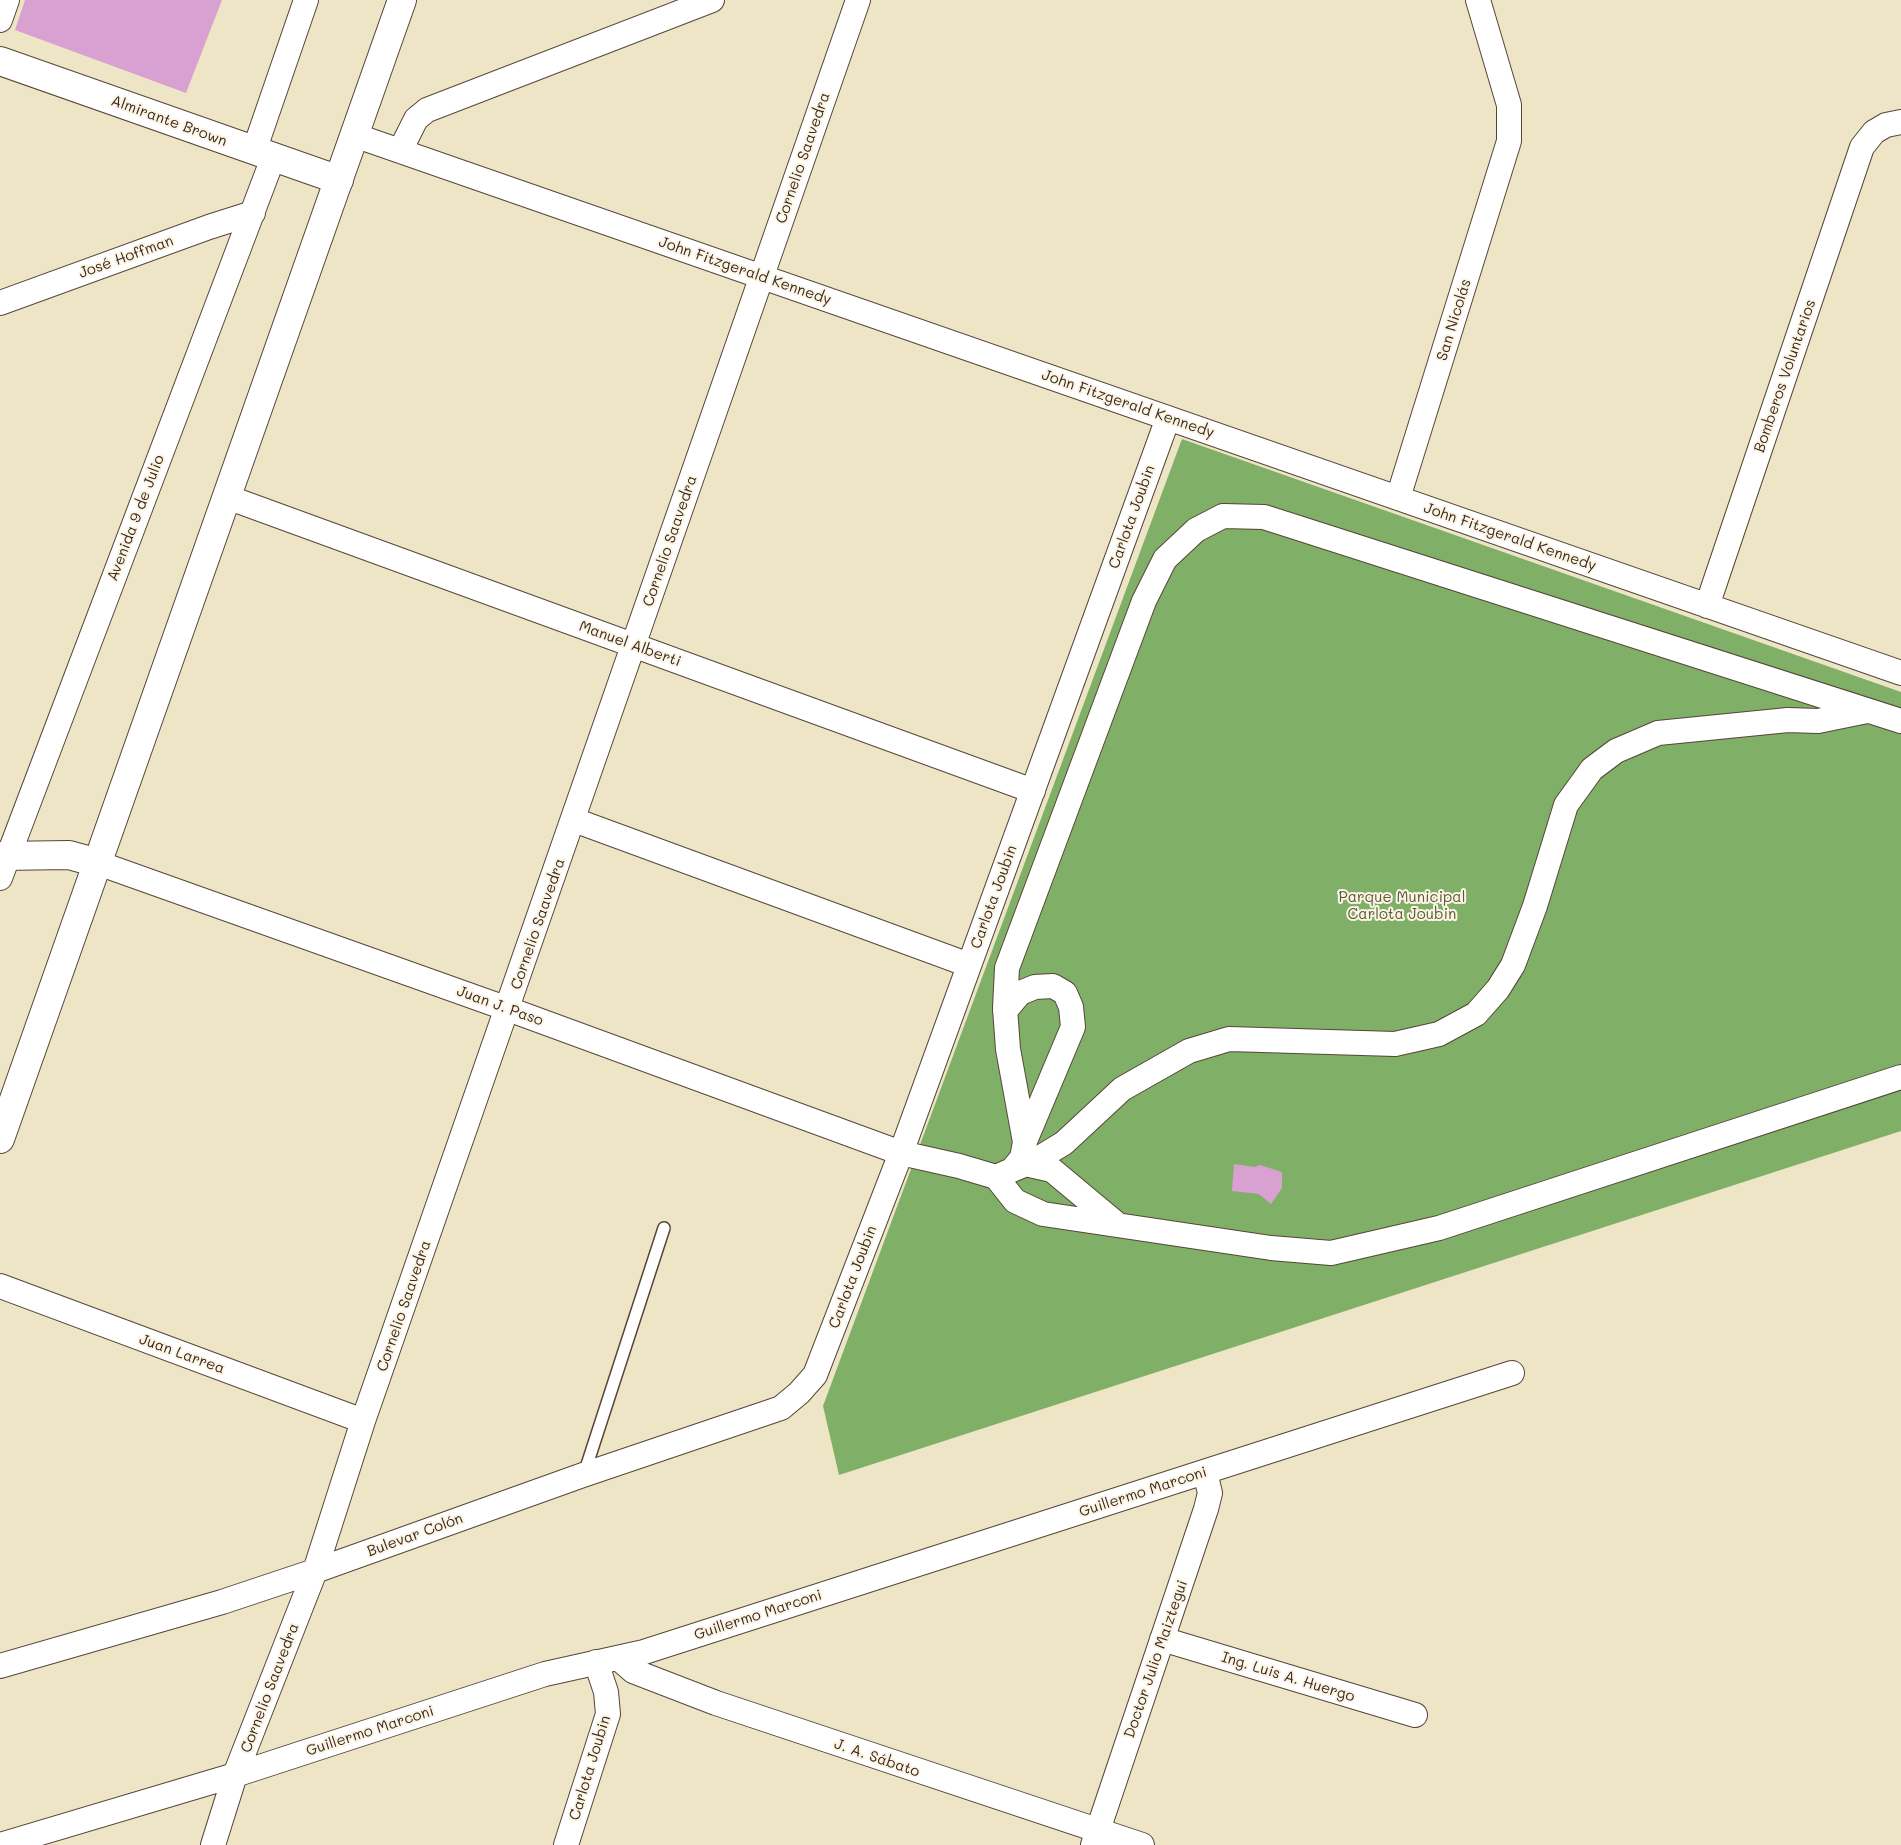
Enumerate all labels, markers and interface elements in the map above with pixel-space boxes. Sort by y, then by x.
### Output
street label: Cornelio Saavedra [772,90,834,226]
street label: Almirante Brown [108,92,230,150]
street label: José Hoffman [76,232,176,282]
street label: John Fitzgerald Kennedy [656,233,834,309]
street label: San Nicolás [1433,277,1475,363]
street label: Bomberos Voluntarios [1750,297,1820,455]
street label: John Fitzgerald Kennedy [1039,366,1217,442]
street label: Avenida 9 de Julio [104,452,168,584]
street label: Carlota Joubin [1105,463,1159,571]
street label: Cornelio Saavedra [639,473,701,609]
street label: John Fitzgerald Kennedy [1421,499,1599,575]
street label: Manuel Alberti [576,617,684,671]
street label: Carlota Joubin [967,843,1021,951]
street label: Cornelio Saavedra [507,856,569,992]
park label: Parque Municipal Carlota Joubin [1339,888,1465,923]
street label: Juan J. Paso [454,982,546,1030]
street label: Carlota Joubin [825,1223,881,1331]
street label: Cornelio Saavedra [373,1238,435,1374]
street label: Juan Larrea [137,1330,227,1378]
street label: Guillermo Marconi [1077,1463,1209,1521]
street label: Bulevar Colón [365,1509,465,1561]
street label: Doctor Julio Maiztegui [1120,1578,1192,1740]
street label: Guillermo Marconi [692,1586,824,1644]
street label: Cornelio Saavedra [237,1621,303,1755]
street label: Ing. Luis A. Huergo [1219,1648,1357,1706]
street label: Guillermo Marconi [304,1702,436,1760]
street label: Carlota Joubin [565,1713,615,1823]
street label: J. A. Sábato [832,1735,922,1781]

